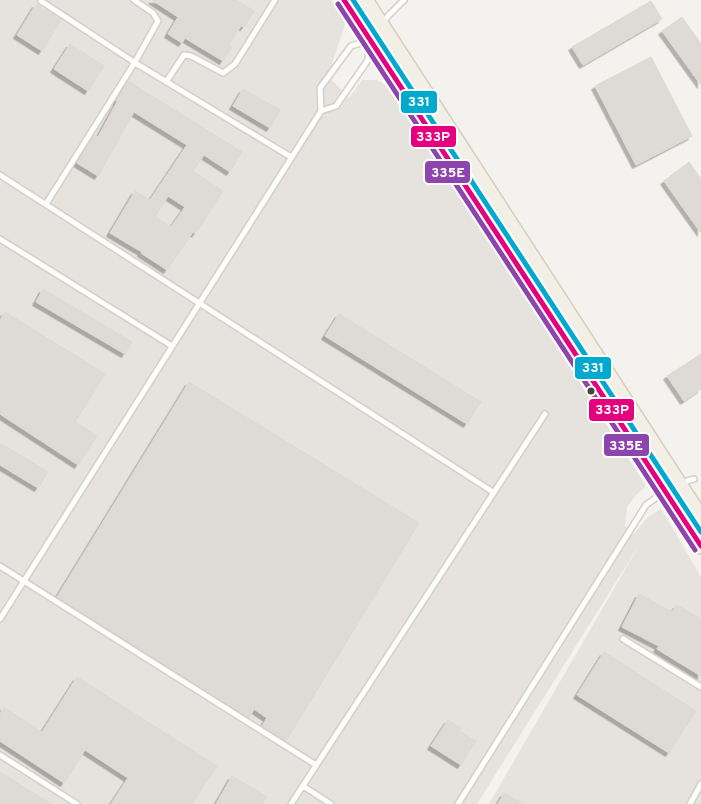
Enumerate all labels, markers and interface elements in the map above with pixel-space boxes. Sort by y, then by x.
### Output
line badge: 331 [400,90,438,114]
text: 331 [408,94,430,111]
line badge: 333P [410,125,457,148]
text: 333P [416,129,450,146]
line badge: 335E [424,160,471,184]
text: 335E [431,165,465,182]
line badge: 331 [574,356,612,380]
text: 331 [582,360,604,377]
unlabelled marker [586,386,596,396]
line badge: 333P [588,398,635,422]
text: 333P [595,402,629,419]
line badge: 335E [603,433,650,457]
text: 335E [609,438,643,455]

